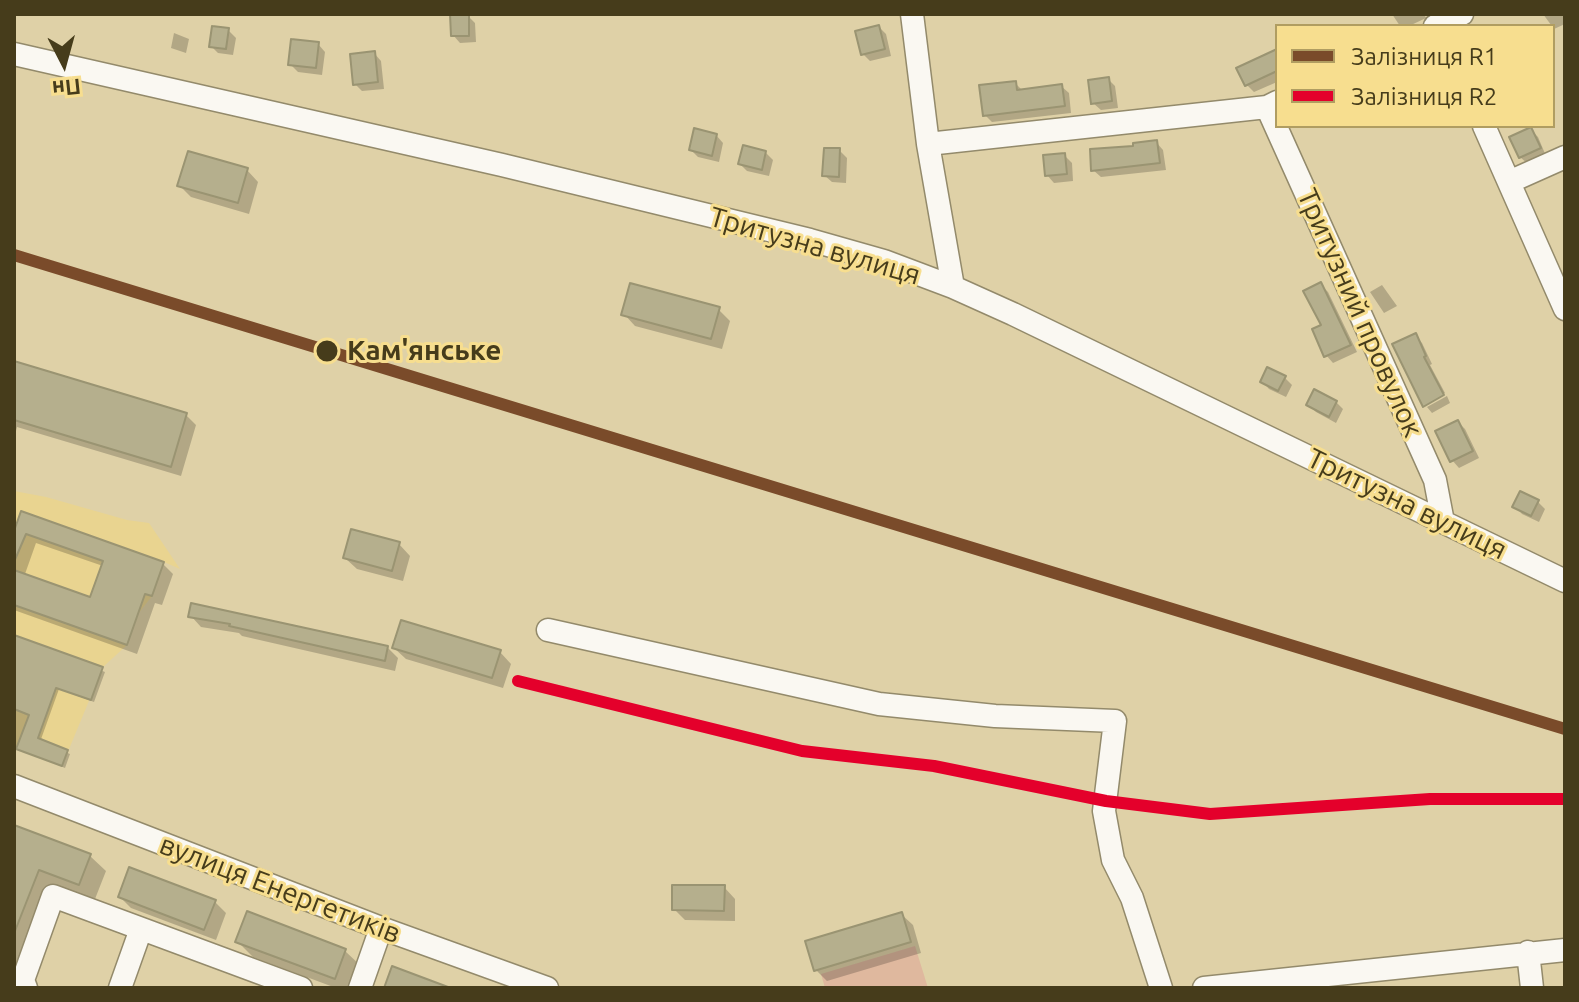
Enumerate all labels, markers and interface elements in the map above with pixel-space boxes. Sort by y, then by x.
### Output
north arrow [24,24,104,104]
legend [1275,24,1555,128]
text: Залізниця R1 [1351,43,1497,70]
text: Пн [51,74,82,102]
text: Залізниця R2 [1351,83,1497,110]
street label: Тритузний провулок [1290,184,1430,442]
street label: Тритузна вулиця [706,200,924,292]
place label: Кам'янське [347,334,501,368]
marker: Кам'янське [314,338,340,364]
street label: Тритузна вулиця [1302,441,1512,567]
street label: вулиця Енергетиків [155,828,405,950]

